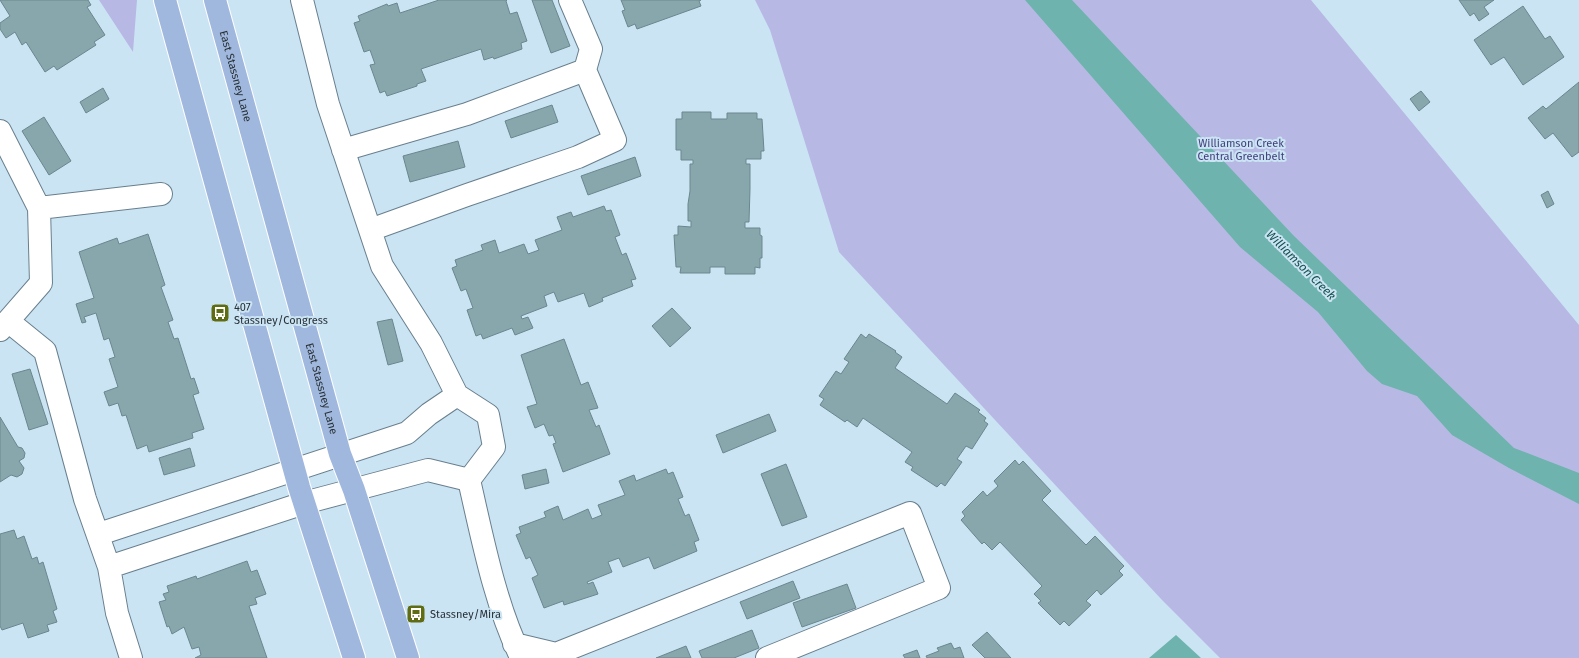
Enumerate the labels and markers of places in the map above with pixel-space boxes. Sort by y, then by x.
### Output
place label: 407 Stassney/Congress [234,301,328,327]
bus stop icon: 407 Stassney/Congress [209,302,231,324]
bus stop icon: Stassney/Mira [405,603,427,625]
place label: Stassney/Mira [430,608,501,621]

